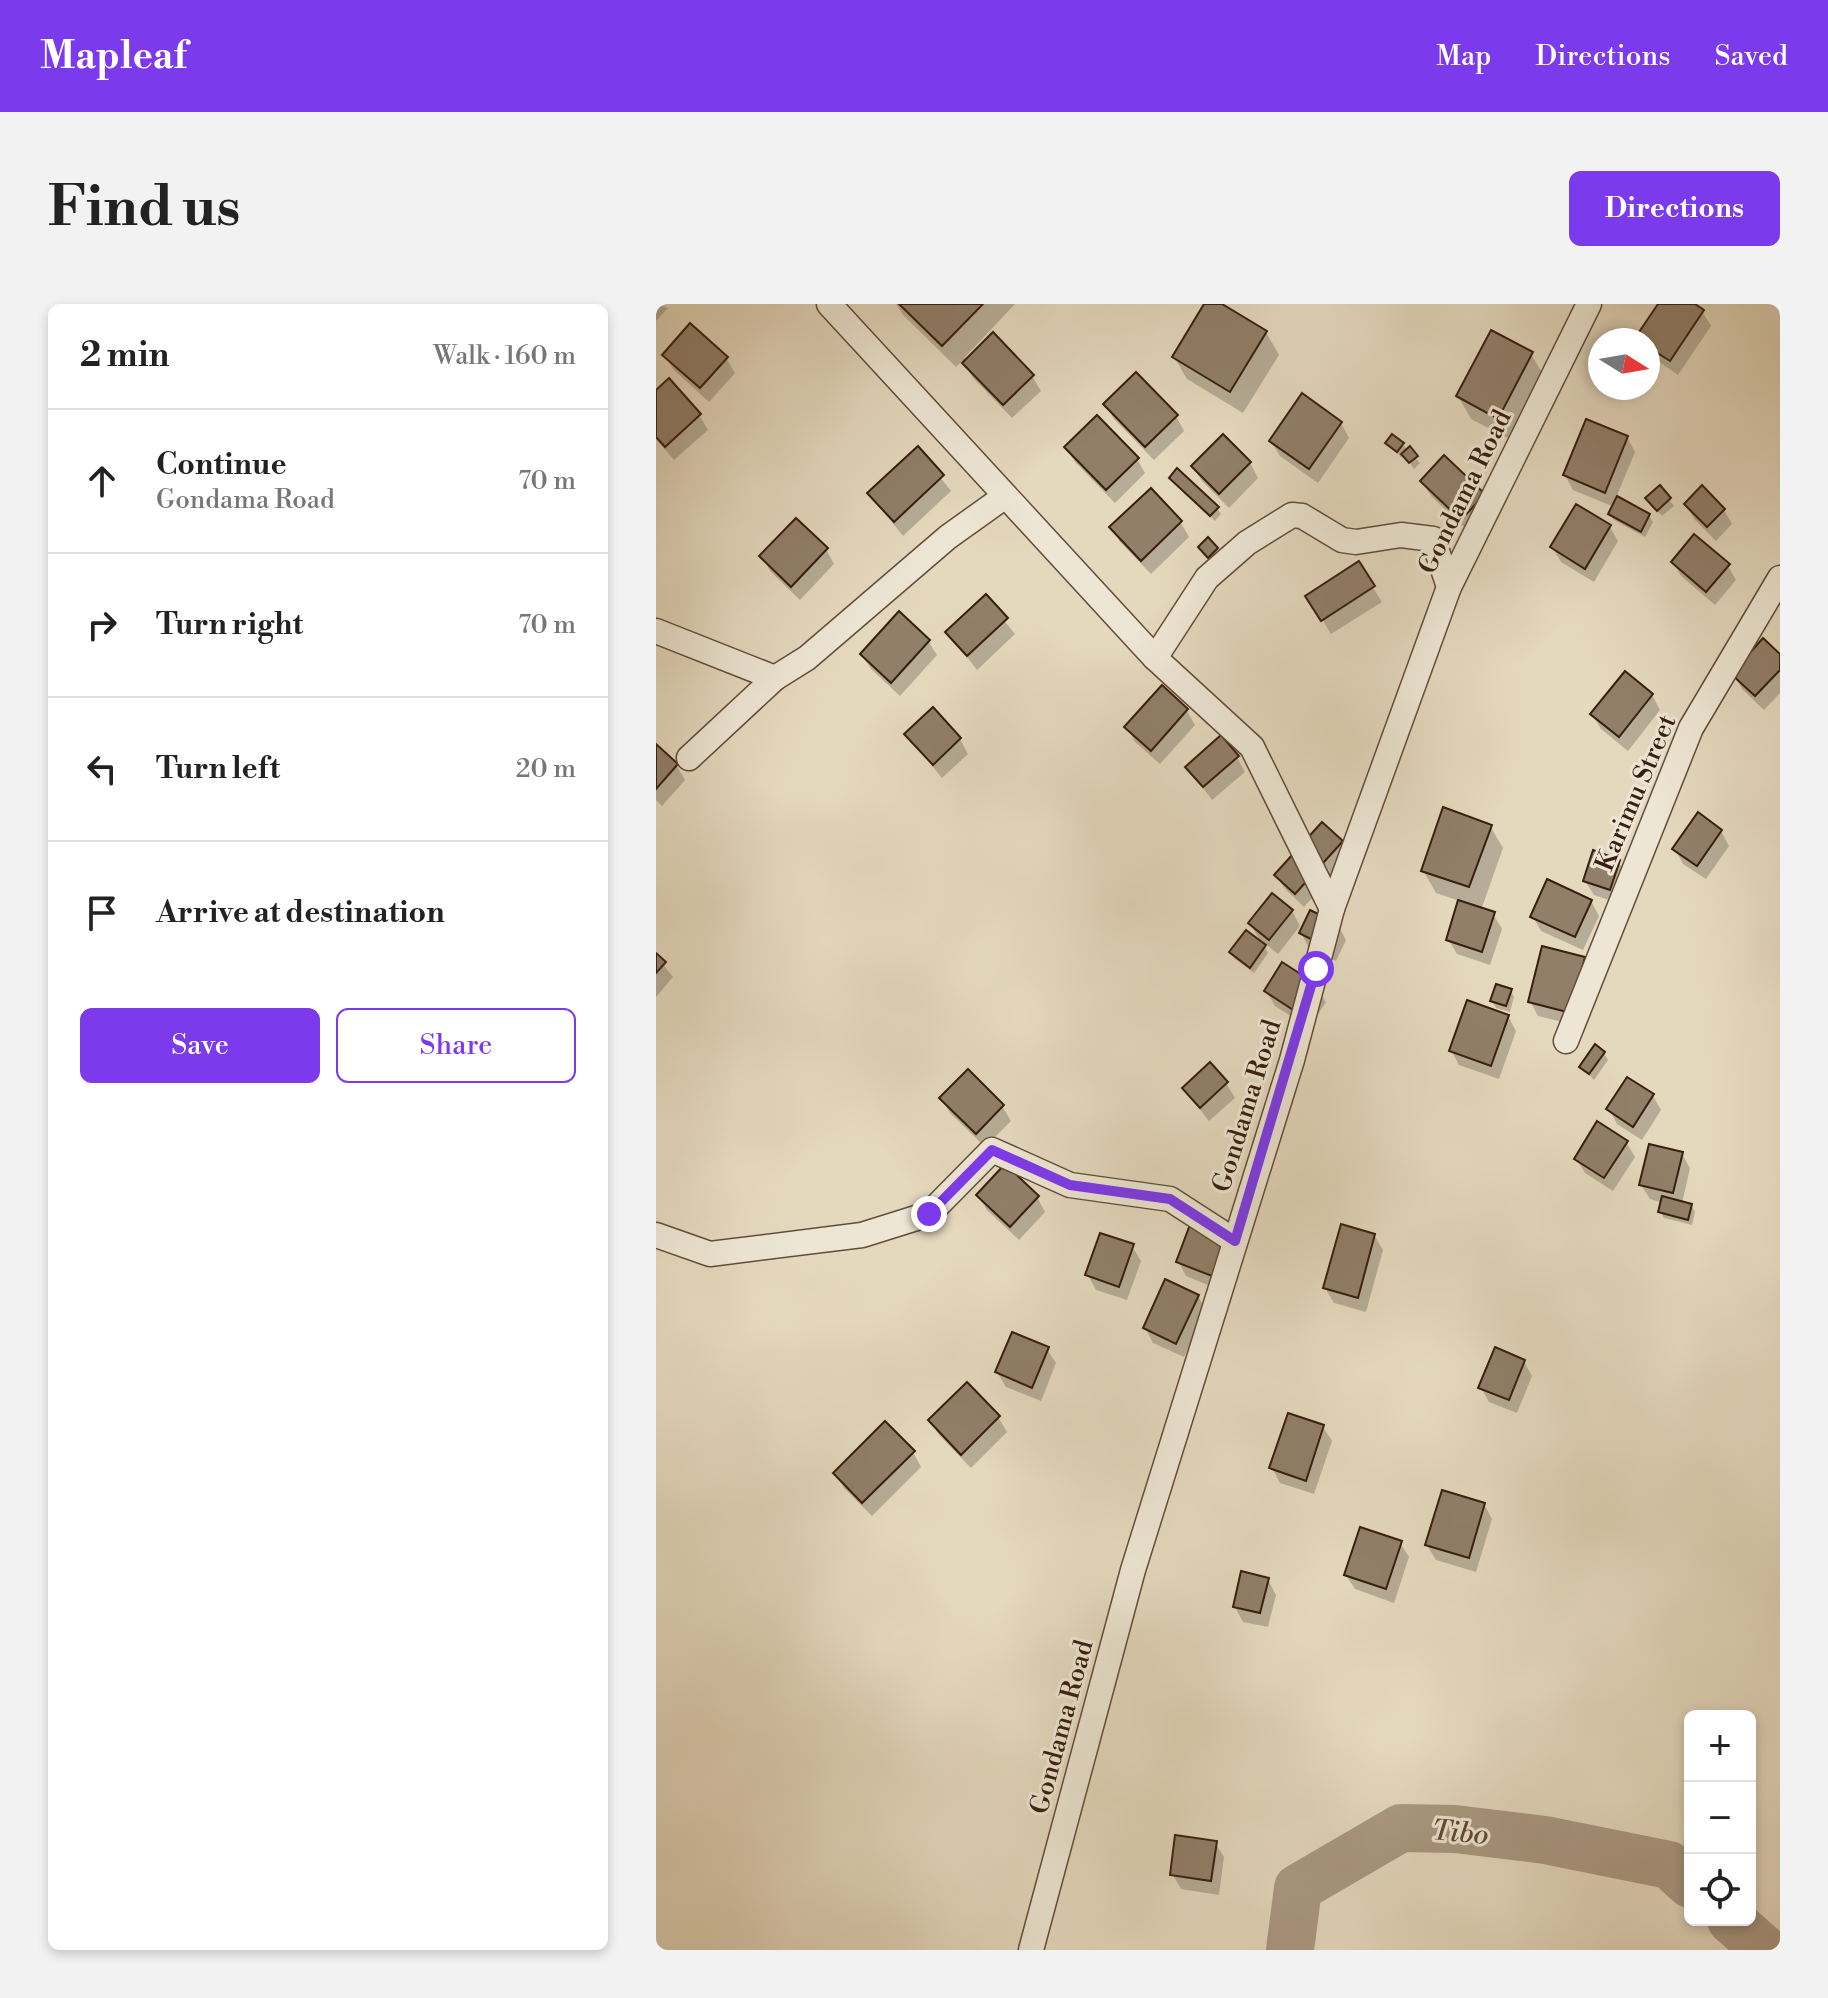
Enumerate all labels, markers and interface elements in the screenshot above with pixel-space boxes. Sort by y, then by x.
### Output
text: Mapleaf [40,33,187,80]
text: Map [1436,39,1491,74]
text: Directions [1535,39,1670,74]
text: Saved [1714,39,1788,74]
button: Directions [1569,171,1780,246]
text: Find us [48,173,241,243]
north arrow [1588,328,1660,400]
text: 2 min [80,335,169,377]
text: Walk · 160 m [433,340,576,372]
street label: Gondama Road [1411,404,1519,579]
text: Continue [156,446,287,484]
icon: ahead [80,459,124,503]
text: 70 m [518,465,576,497]
text: Gondama Road [156,484,335,516]
icon: right [80,603,124,647]
text: Turn right [156,606,303,644]
text: 70 m [518,609,576,641]
street label: Karimu Street [1589,710,1683,876]
icon: left [80,747,124,791]
text: Turn left [156,750,280,788]
text: 20 m [516,753,576,785]
icon: arrive [80,891,124,935]
text: Arrive at destination [156,894,445,932]
route start [1298,951,1334,987]
button: Save [80,1008,320,1083]
button: Share [336,1008,576,1083]
street label: Gondama Road [1206,1016,1289,1196]
route end [911,1196,947,1232]
street label: Gondama Road [1023,1636,1101,1817]
map controls [1684,1710,1756,1926]
button: + [1684,1710,1756,1782]
button: − [1684,1782,1756,1854]
water label: Tibo [1430,1813,1490,1853]
button: locate [1684,1854,1756,1926]

